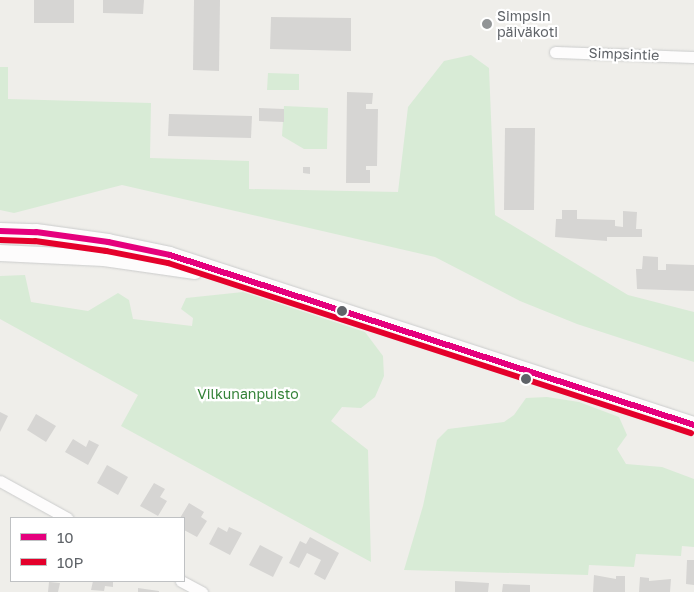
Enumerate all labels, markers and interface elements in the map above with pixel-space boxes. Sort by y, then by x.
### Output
place label: Simpsin päiväkoti [497,8,558,40]
marker: Simpsin päiväkoti [481,18,493,30]
street label: Simpsintie [588,44,660,64]
unlabelled marker [337,306,347,316]
unlabelled marker [521,374,531,384]
park label: Vilkunanpuisto [197,386,299,402]
legend [10,517,185,582]
text: 10 [57,528,74,546]
text: 10P [57,553,83,571]

